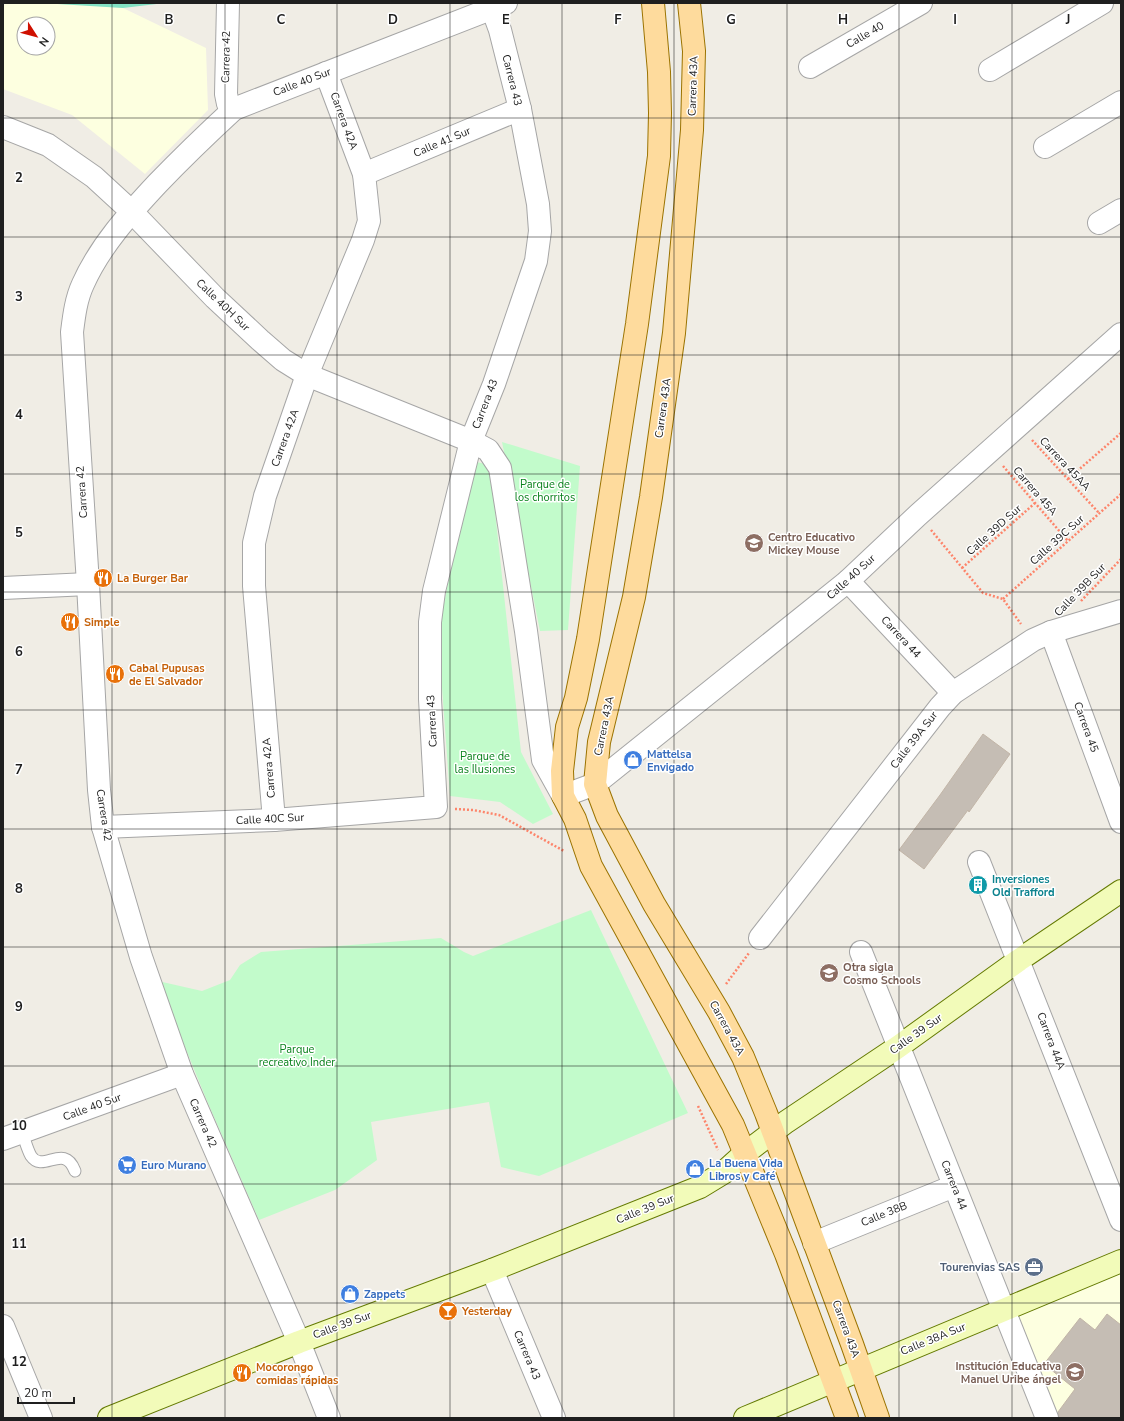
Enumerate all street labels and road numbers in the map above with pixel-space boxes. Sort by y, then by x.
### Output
street label: Calle 40 [843,18,887,52]
street label: Carrera 42 [218,31,234,83]
street label: Carrera 43 [498,53,526,107]
street label: Carrera 43A [684,56,702,116]
street label: Calle 40 Sur [271,64,333,100]
street label: Carrera 42A [327,90,361,152]
street label: Calle 41 Sur [411,123,473,161]
street label: Calle 40H Sur [193,275,253,335]
street label: Carrera 43 [469,377,501,431]
street label: Carrera 43A [651,377,675,439]
street label: Carrera 42A [268,407,302,469]
street label: Carrera 45AA [1036,434,1094,494]
street label: Carrera 45A [1010,463,1060,519]
street label: Carrera 42 [73,465,91,519]
street label: Calle 39D Sur [963,501,1025,559]
street label: Calle 39C Sur [1027,511,1088,568]
street label: Calle 40 Sur [823,551,879,603]
street label: Calle 39B Sur [1051,560,1109,620]
street label: Carrera 44 [878,613,925,662]
street label: Carrera 43 [423,694,441,748]
street label: Carrera 43A [590,695,618,757]
street label: Carrera 45 [1070,700,1102,755]
street label: Calle 39A Sur [887,708,941,772]
street label: Carrera 42A [259,737,279,799]
street label: Carrera 42 [92,788,116,842]
street label: Calle 40C Sur [235,810,305,828]
street label: Carrera 43A [706,998,748,1058]
street label: Calle 39 Sur [887,1010,945,1058]
street label: Carrera 44A [1033,1010,1069,1072]
street label: Calle 40 Sur [61,1089,123,1124]
street label: Carrera 42 [185,1096,221,1150]
street label: Carrera 44 [937,1158,971,1212]
street label: Calle 39 Sur [614,1191,676,1227]
street label: Calle 38B [859,1198,909,1230]
street label: Carrera 43A [829,1298,863,1360]
street label: Calle 39 Sur [311,1307,373,1342]
street label: Calle 38A Sur [898,1319,968,1359]
street label: Carrera 43 [510,1328,544,1382]

